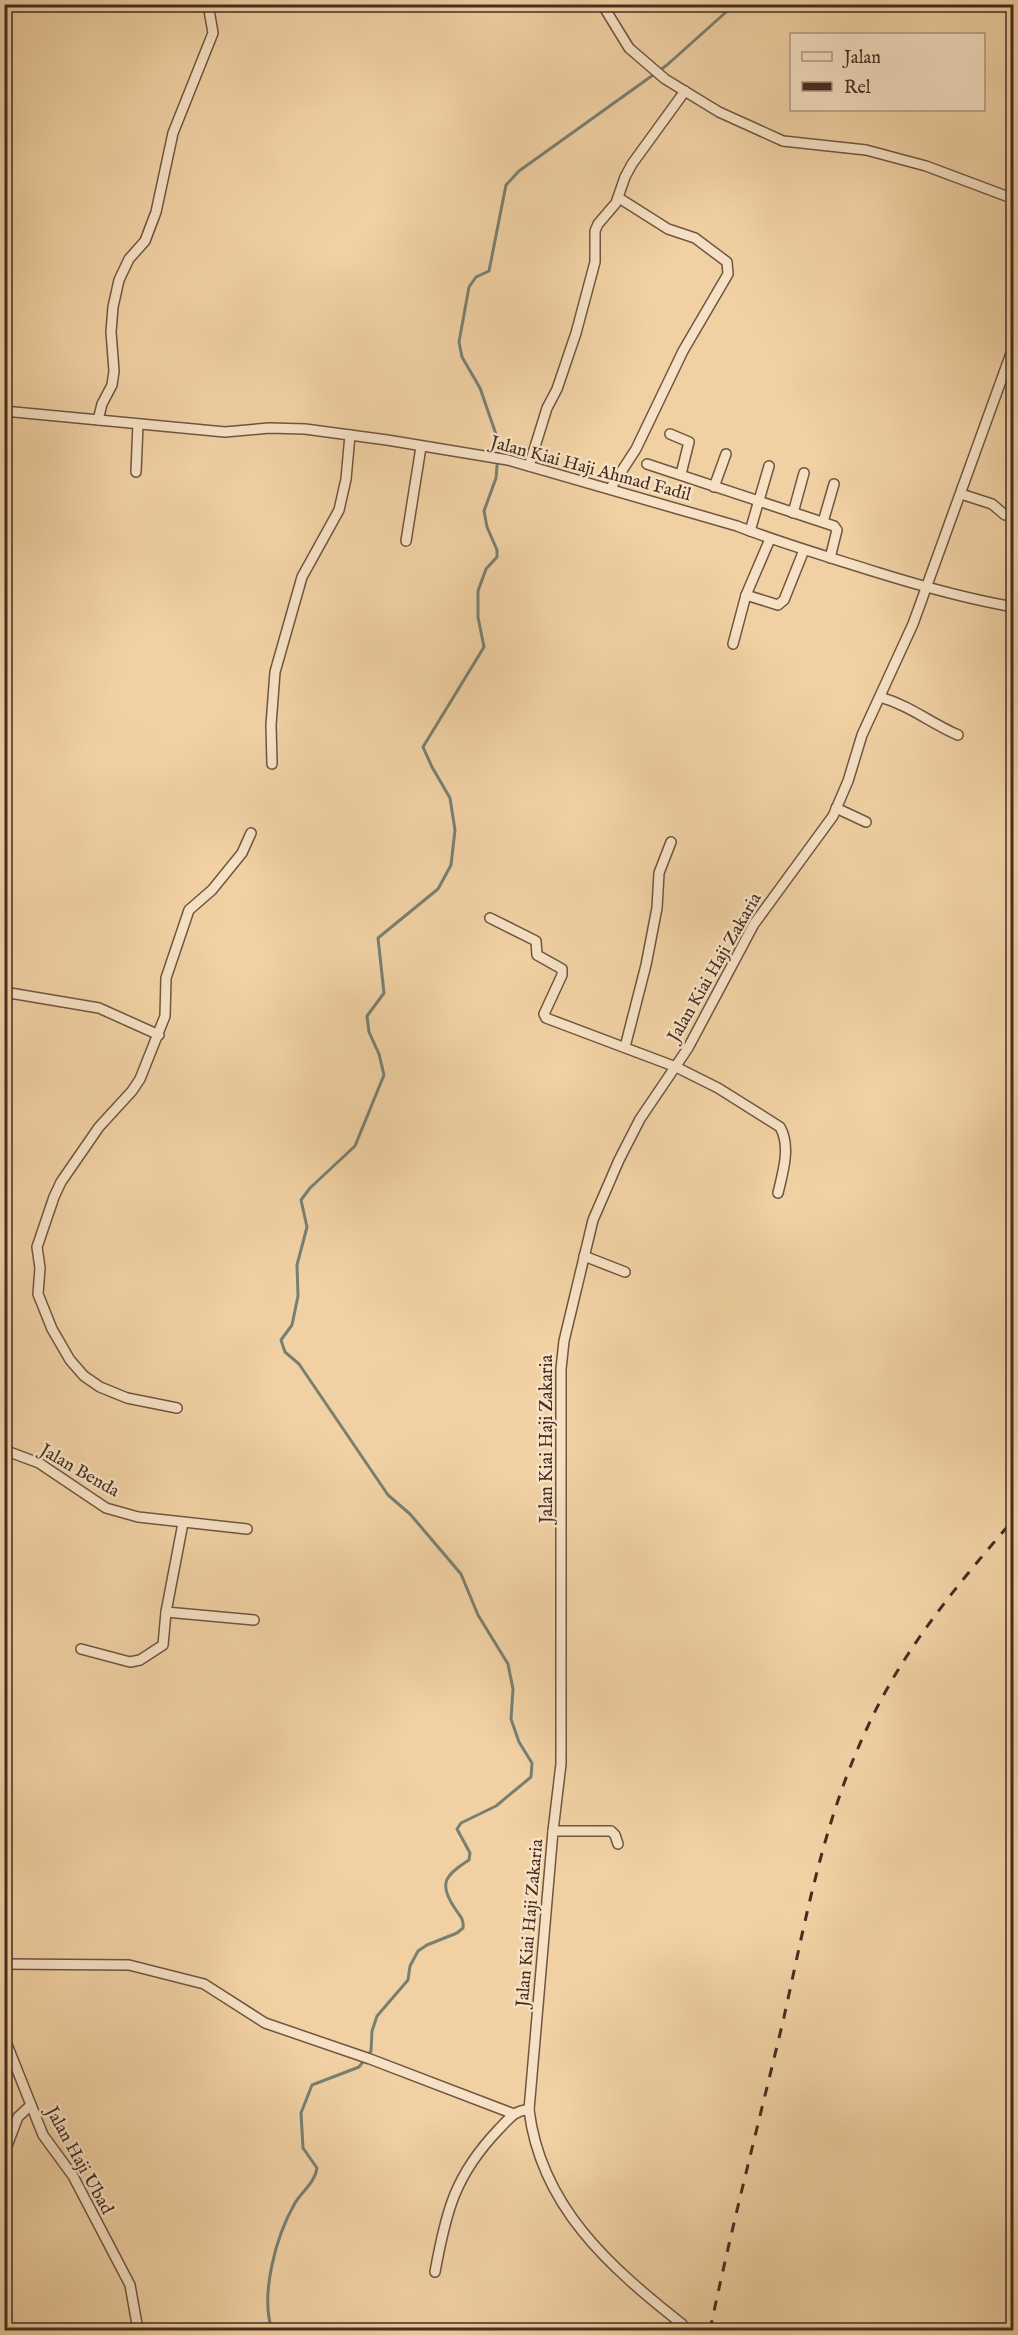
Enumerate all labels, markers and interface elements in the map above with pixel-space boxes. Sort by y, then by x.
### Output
legend [790,33,985,111]
text: Jalan [842,47,881,70]
text: Rel [844,77,871,100]
street label: Jalan Kiai Haji Ahmad Fadil [486,431,693,507]
street label: Jalan Kiai Haji Zakaria [662,889,767,1048]
street label: Jalan Kiai Haji Zakaria [536,1355,559,1525]
street label: Jalan Benda [34,1438,123,1503]
street label: Jalan Kiai Haji Zakaria [512,1838,549,2010]
street label: Jalan Haji Ubad [39,2101,118,2219]

